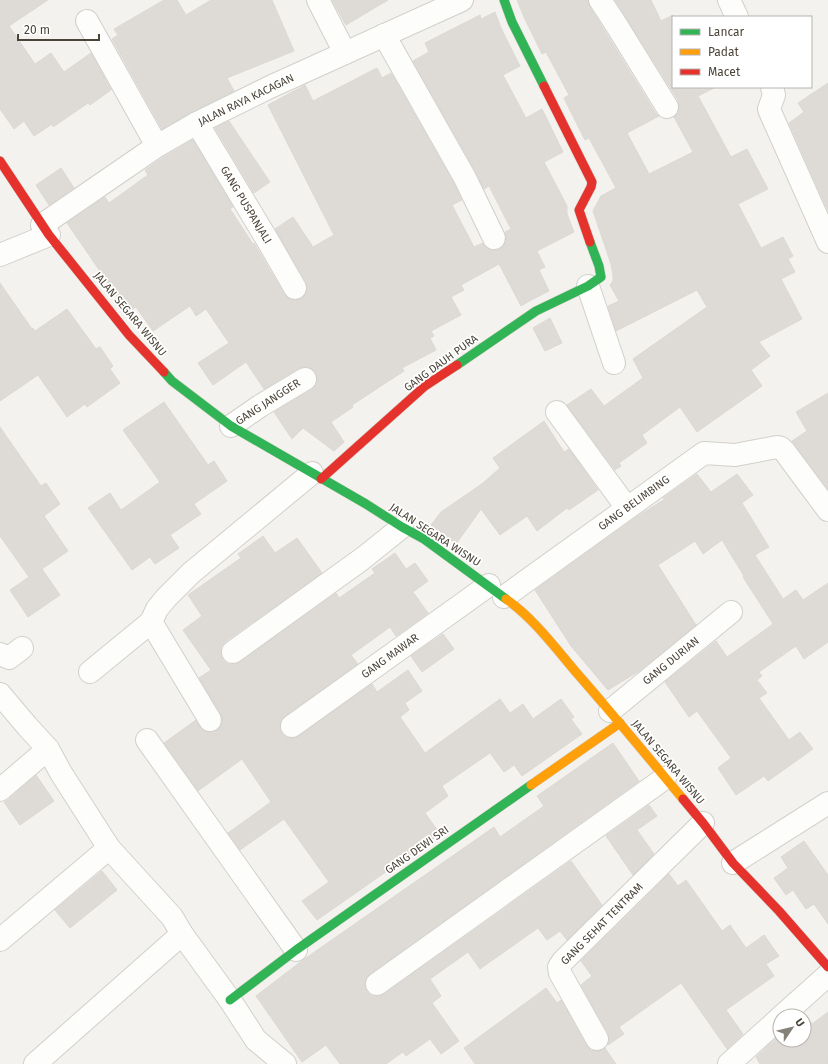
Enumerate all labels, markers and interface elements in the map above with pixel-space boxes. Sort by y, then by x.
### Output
scale bar [18,16,99,42]
legend [672,16,812,88]
text: 20 m [24,23,50,37]
text: Lancar [708,25,745,39]
text: Padat [708,45,740,59]
text: Macet [708,65,741,79]
street label: JALAN RAYA KACAGAN [196,71,296,129]
street label: GANG PUSPANJALI [218,164,274,246]
street label: JALAN SEGARA WISNU [91,269,169,359]
street label: GANG DAUH PURA [402,331,481,394]
street label: GANG JANGGER [233,376,303,428]
street label: GANG BELIMBING [596,473,672,533]
street label: JALAN SEGARA WISNU [387,501,483,569]
street label: GANG MAWAR [359,631,421,681]
street label: GANG DURIAN [640,634,702,688]
street label: JALAN SEGARA WISNU [629,717,707,807]
street label: GANG DEWI SRI [383,823,451,877]
street label: GANG SEHAT TENTRAM [558,880,646,968]
north arrow [772,1008,812,1048]
text: U [792,1016,807,1029]

